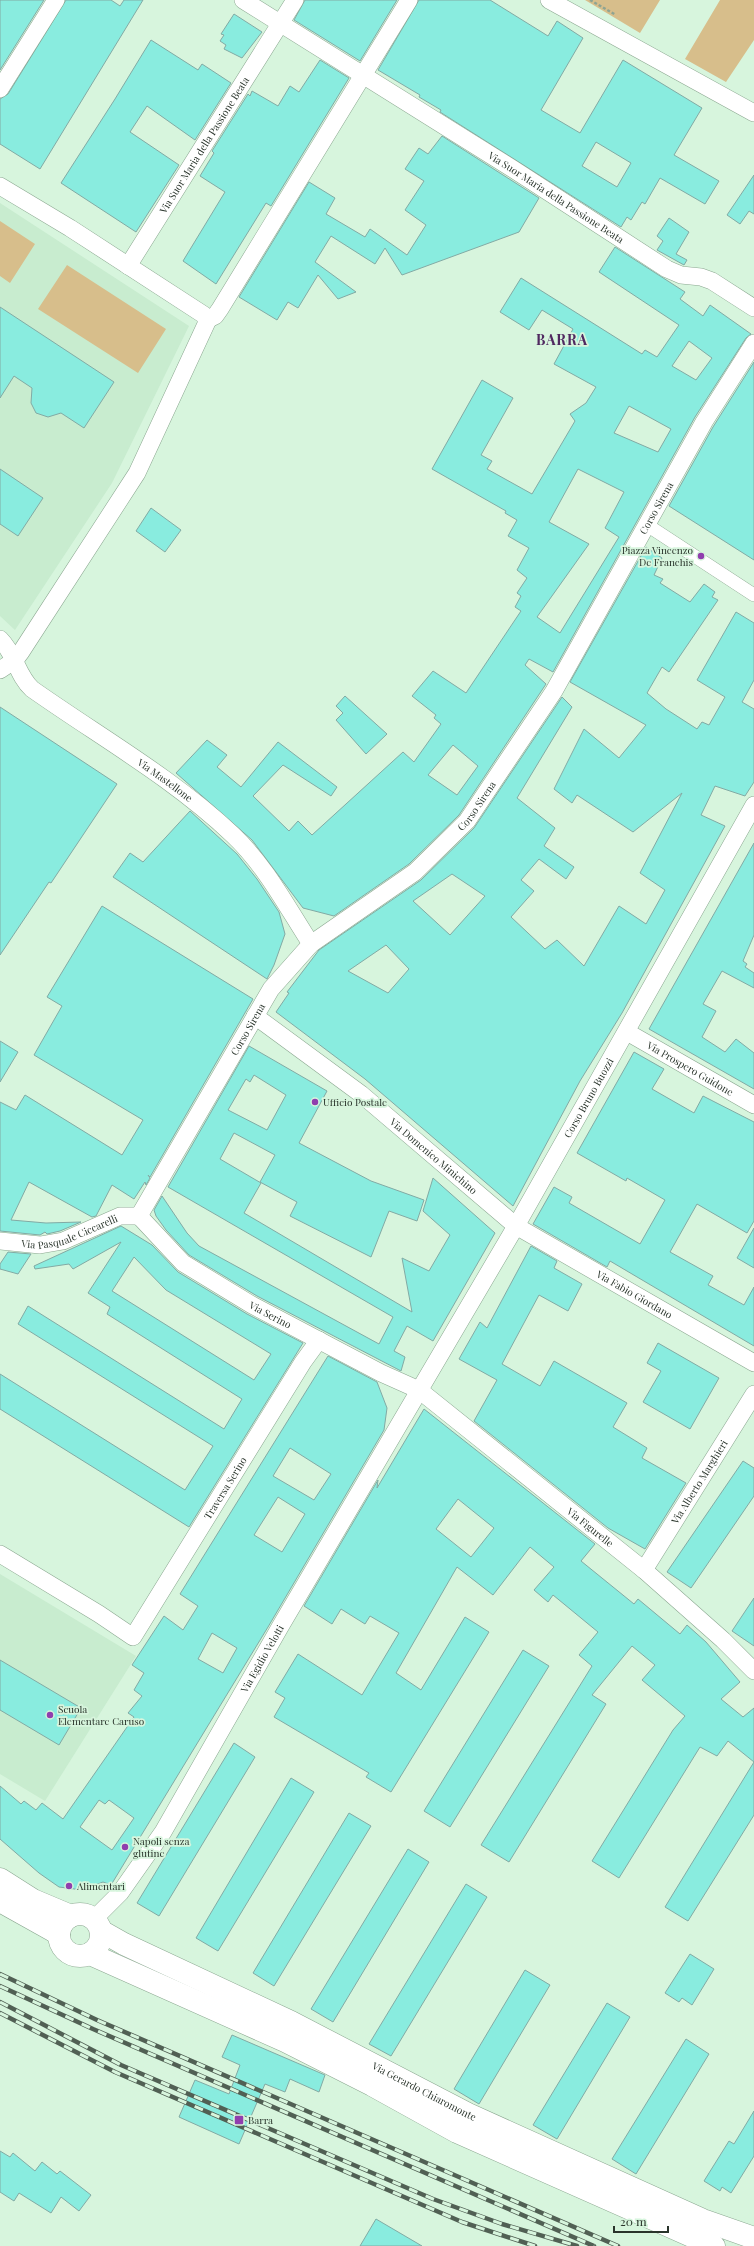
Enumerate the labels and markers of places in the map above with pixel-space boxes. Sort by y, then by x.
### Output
place label: Piazza Vincenzo De Franchis [622,543,694,569]
marker: Piazza Vincenzo De Franchis [696,551,706,561]
place label: Ufficio Postale [323,1095,387,1109]
marker: Ufficio Postale [310,1097,320,1107]
place label: Scuola Elementare Caruso [58,1702,145,1728]
marker: Scuola Elementare Caruso [45,1710,55,1720]
place label: Napoli senza glutine [133,1834,190,1860]
marker: Napoli senza glutine [120,1842,130,1852]
place label: Alimentari [76,1879,125,1893]
marker: Alimentari [64,1881,74,1891]
place label: Barra [248,2113,273,2127]
marker: Barra [233,2114,245,2126]

